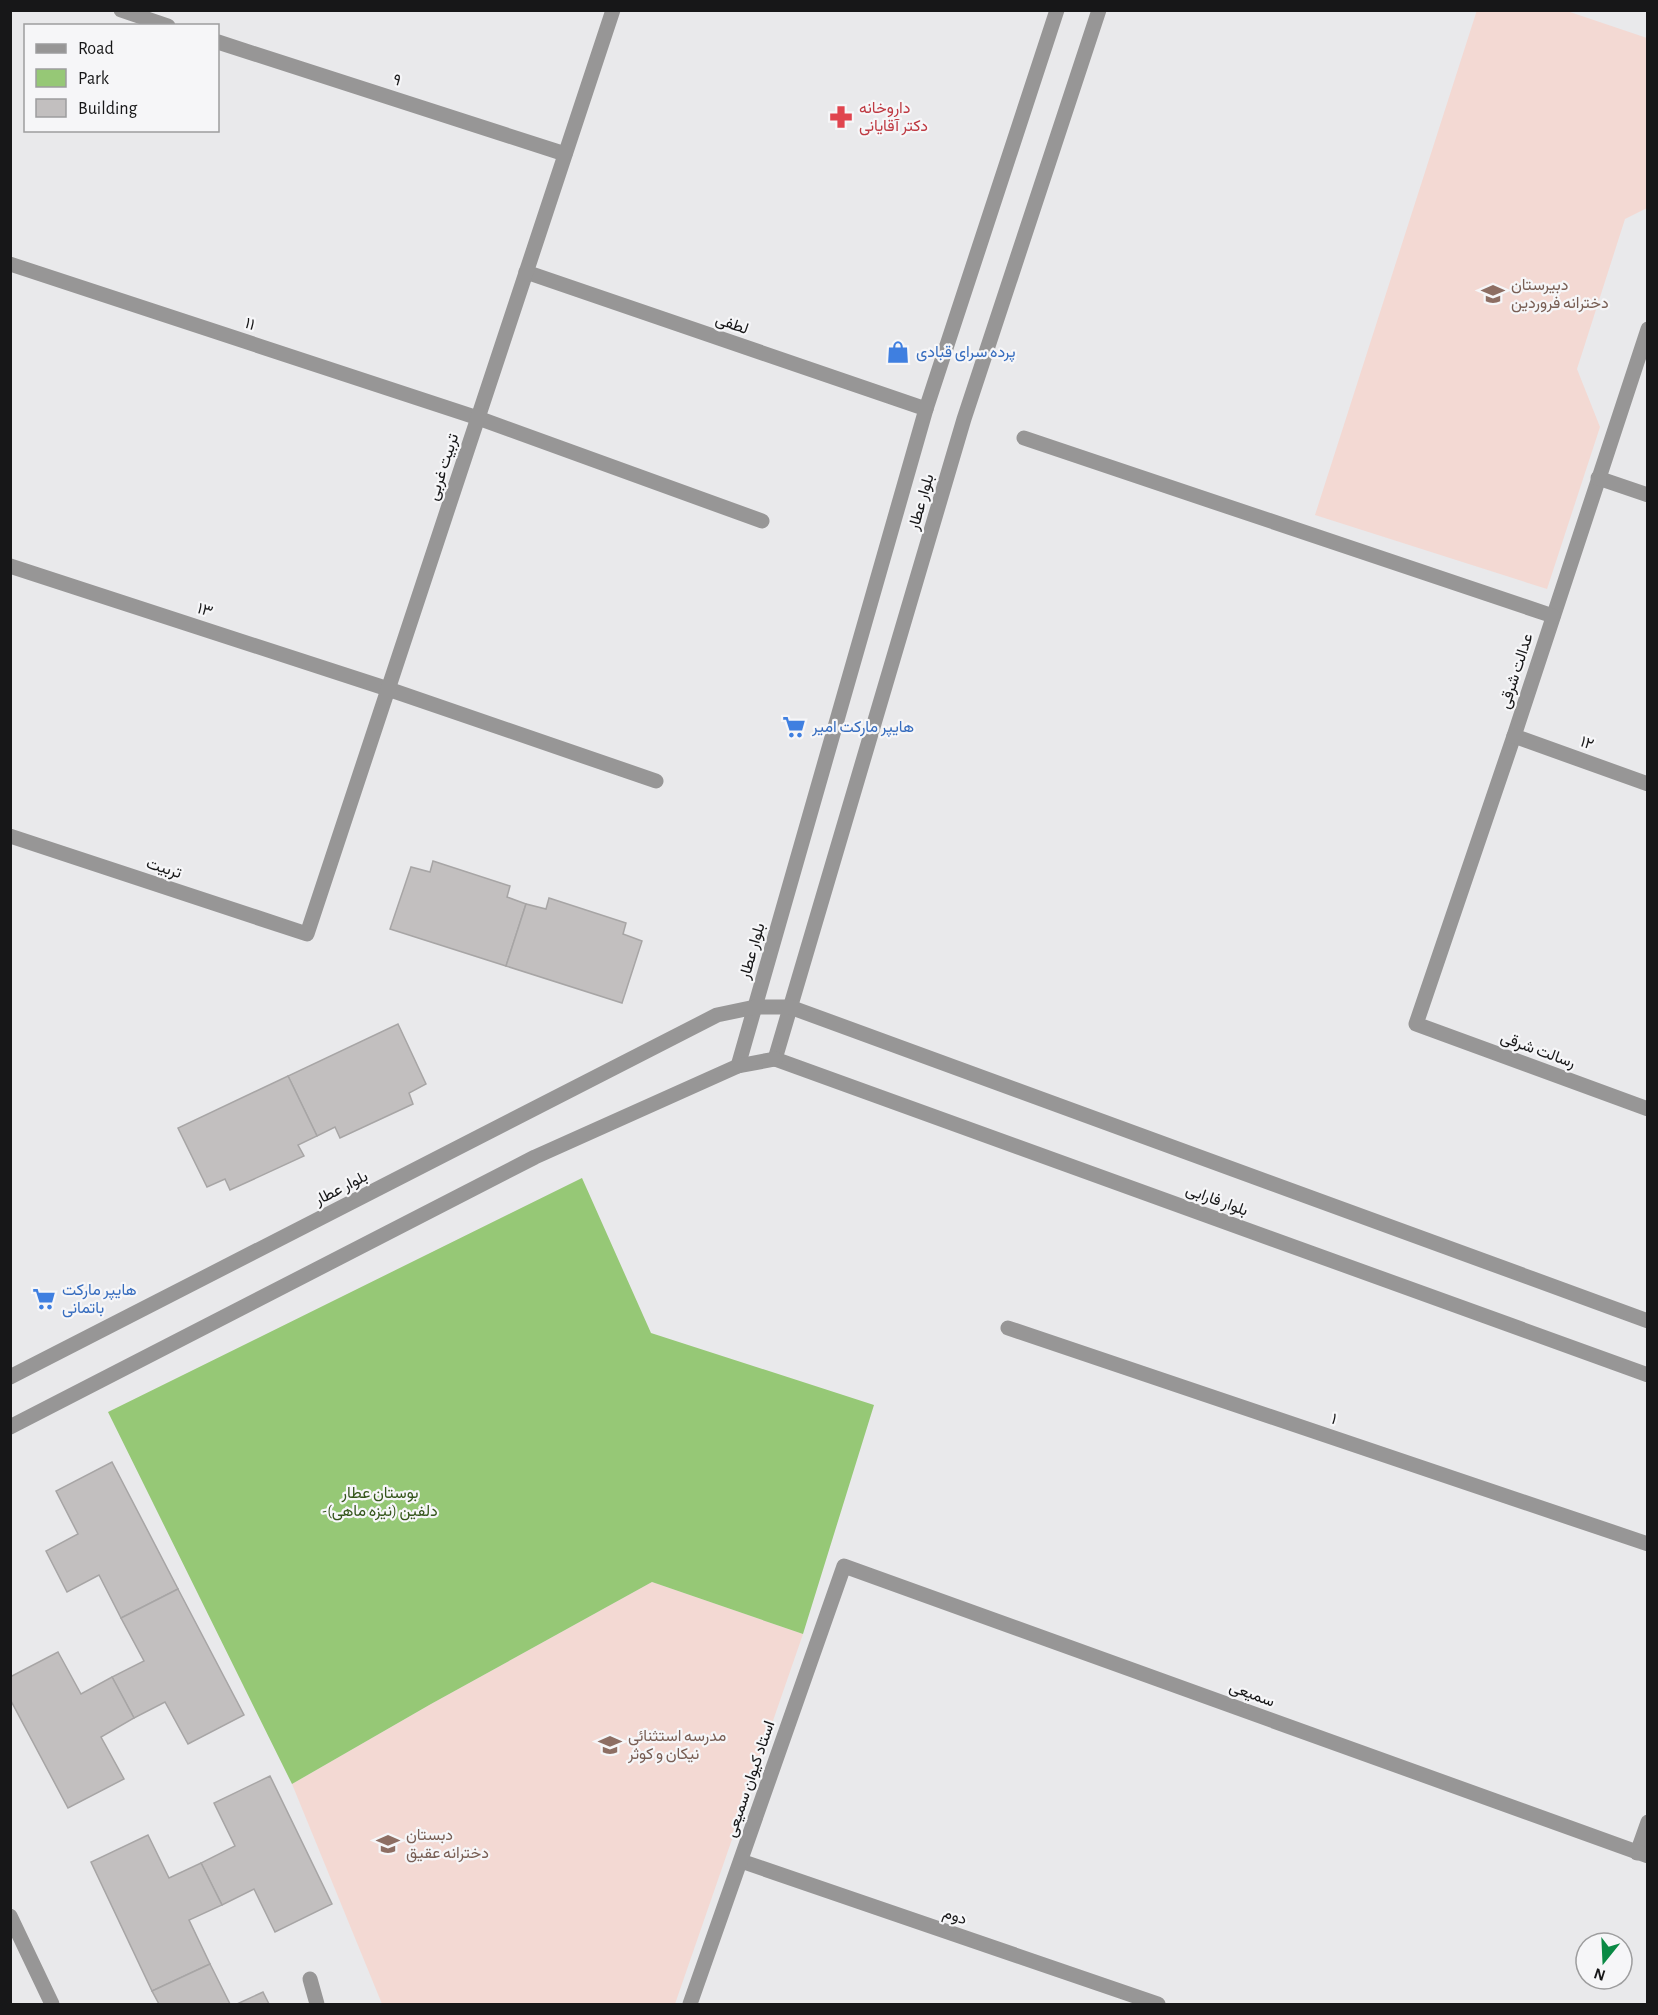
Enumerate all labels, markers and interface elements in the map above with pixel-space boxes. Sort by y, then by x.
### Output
legend [24,24,219,132]
text: Road [78,40,114,58]
text: Park [78,70,110,88]
street label: ۹ [391,71,403,89]
text: Building [78,100,138,118]
place label: داروخانه دکتر آقایانی [859,100,928,136]
pharmacy icon: داروخانه دکتر آقایانی [828,104,854,130]
place label: دبیرستان دخترانه فروردین [1511,277,1609,313]
school or university icon: دبیرستان دخترانه فروردین [1480,281,1506,307]
street label: لطفی [713,311,751,339]
street label: ۱۱ [243,315,257,333]
shop icon: پرده سرای قبادی [885,339,911,365]
place label: پرده سرای قبادی [916,344,1016,363]
street label: تربیت غربی [425,431,463,503]
street label: بلوار عطار [905,472,939,533]
street label: ۱۳ [195,600,215,620]
street label: عدالت شرقی [1496,631,1538,711]
supermarket icon: هایپر مارکت امیر [781,714,807,740]
place label: هایپر مارکت امیر [811,719,914,738]
street label: ۱۲ [1578,733,1596,753]
street label: تربیت [144,855,184,883]
street label: بلوار عطار [736,921,770,982]
street label: رسالت شرقی [1498,1029,1578,1073]
street label: بلوار عطار [311,1168,371,1210]
street label: بلوار فارابی [1183,1181,1250,1221]
place label: هایپر مارکت باتمانی [62,1282,137,1318]
supermarket icon: هایپر مارکت باتمانی [31,1286,57,1312]
street label: ۱ [1329,1411,1339,1427]
park label: بوستان عطار -دلفین (نیزه ماهی) [322,1485,438,1521]
street label: سمیعی [1226,1678,1277,1711]
street label: استاد کیوان سمیعی [723,1719,779,1840]
place label: مدرسه استثنائی نیکان و کوثر [627,1728,726,1764]
school or university icon: مدرسه استثنائی نیکان و کوثر [597,1732,623,1758]
place label: دبستان دخترانه عقیق [406,1827,489,1863]
school or university icon: دبستان دخترانه عقیق [375,1831,401,1857]
street label: دوم [940,1904,969,1929]
north arrow [1574,1931,1634,1991]
text: N [1592,1965,1607,1984]

